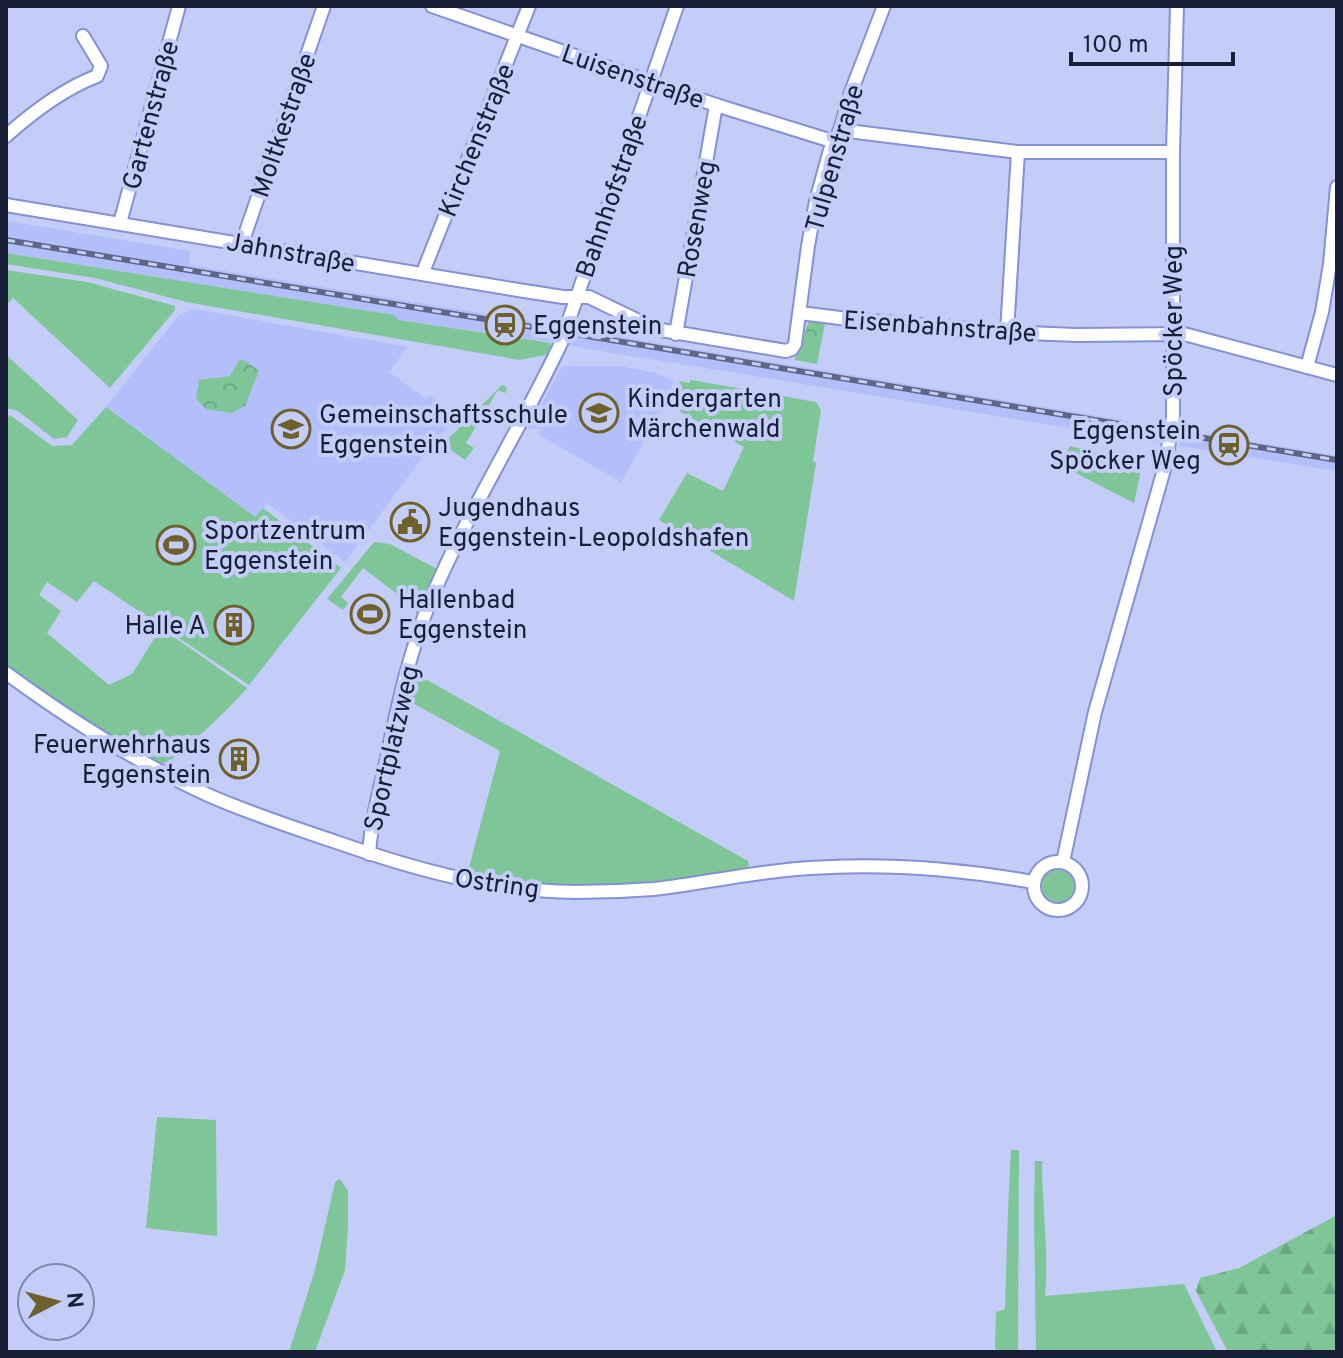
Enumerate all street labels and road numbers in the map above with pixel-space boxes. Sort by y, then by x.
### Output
street label: Gartenstraße [117,37,188,194]
street label: Luisenstraße [556,39,708,118]
street label: Moltkestraße [245,49,325,202]
street label: Kirchenstraße [433,59,524,222]
street label: Tulpenstraße [800,81,873,236]
street label: Bahnhofstraße [570,111,657,283]
street label: Rosenweg [672,158,725,281]
street label: Jahnstraße [224,227,357,282]
street label: Spöcker Weg [1159,245,1192,397]
street label: Eisenbahnstraße [842,305,1038,352]
street label: Sportplatzweg [358,662,429,835]
street label: Ostring [452,863,541,908]

